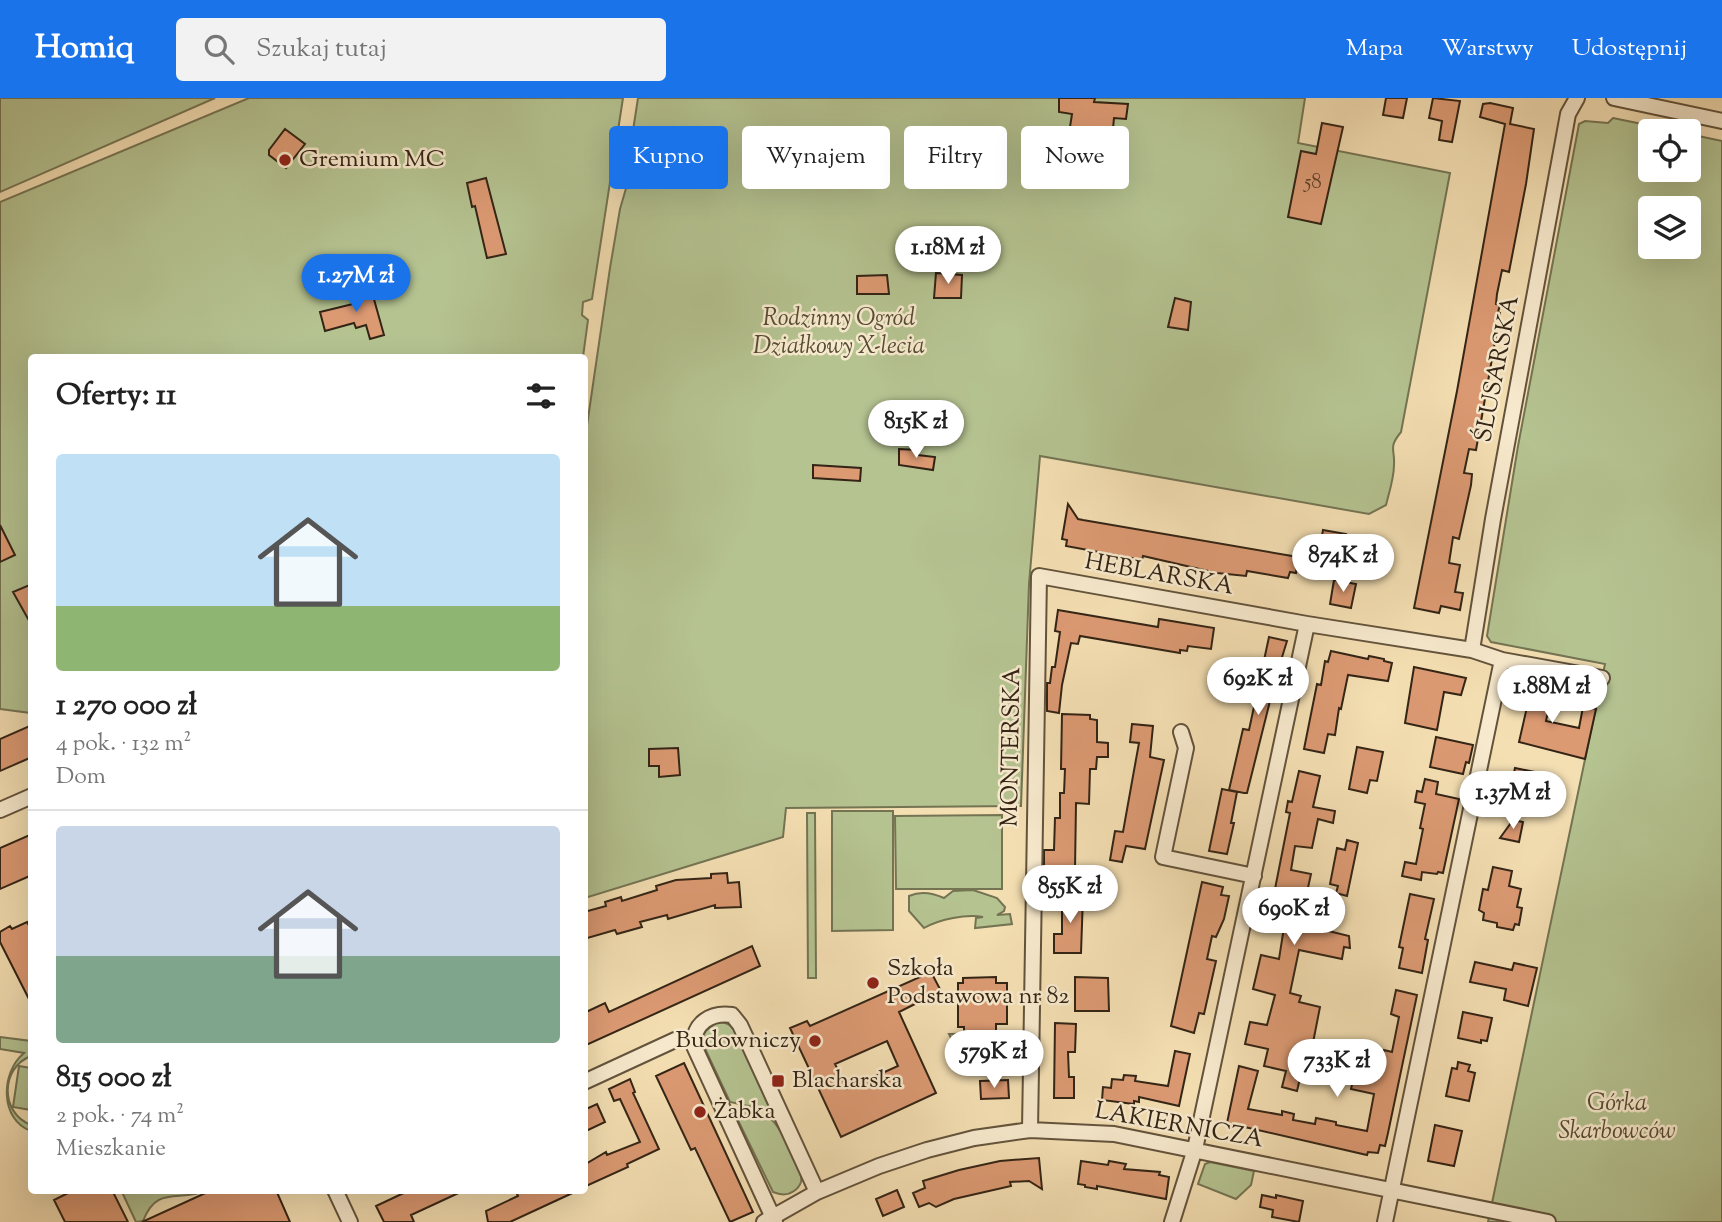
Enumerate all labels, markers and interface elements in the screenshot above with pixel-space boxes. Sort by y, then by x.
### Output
search box [176,18,666,81]
text: Homiq [35,25,134,73]
icon: search [200,30,238,68]
text: Szukaj tutaj [256,31,387,68]
text: Mapa [1346,32,1403,66]
text: Warstwy [1441,32,1534,66]
text: Udostępnij [1572,32,1687,66]
map controls [1638,119,1701,259]
button: locate [1638,119,1701,182]
chip: Kupno [609,126,728,189]
chip: Wynajem [742,126,890,189]
chip: Filtry [904,126,1007,189]
chip: Nowe [1021,126,1129,189]
place label: Gremium MC [299,143,445,177]
marker: Gremium MC [277,152,293,168]
house number: 58 [1303,168,1322,198]
button: layers [1638,196,1701,259]
pin: 1.18M zł [876,226,1020,286]
text: 1.18M zł [911,232,985,265]
pin: 1.27M zł [284,254,428,314]
text: 1.27M zł [318,260,394,293]
street label: ŚLUSARSKA [1467,292,1529,445]
park label: Rodzinny Ogród Działkowy X-lecia [753,302,925,364]
text: Oferty: 11 [56,375,176,418]
icon: filters [522,377,560,415]
pin: 815K zł [851,400,981,460]
text: 815K zł [884,406,948,439]
icon: home [245,499,371,625]
pin: 874K zł [1278,534,1408,594]
text: 874K zł [1308,540,1378,573]
street label: HEBLARSKA [1082,545,1237,605]
pin: 692K zł [1193,658,1323,717]
text: 692K zł [1223,663,1293,696]
street label: MONTERSKA [994,666,1030,827]
pin: 1.88M zł [1480,666,1624,725]
text: 1.88M zł [1513,671,1591,704]
text: 1 270 000 zł [56,685,197,728]
text: 4 pok. · 132 m² [56,728,191,761]
text: Dom [56,761,106,794]
pin: 1.37M zł [1441,772,1585,831]
text: 1.37M zł [1475,777,1551,810]
pin: 855K zł [1005,866,1135,925]
icon: home [245,871,371,997]
text: 855K zł [1038,871,1102,904]
pin: 690K zł [1229,888,1359,947]
text: 690K zł [1258,893,1330,926]
place label: Szkoła Podstawowa nr 82 [887,952,1069,1014]
marker: Szkoła Podstawowa nr 82 [865,975,881,991]
place label: Budowniczy [676,1024,801,1058]
pin: 579K zł [929,1030,1059,1090]
marker: Budowniczy [807,1033,823,1049]
text: 579K zł [961,1036,1027,1069]
pin: 733K zł [1272,1040,1402,1099]
text: 733K zł [1304,1045,1370,1078]
text: 815 000 zł [56,1057,172,1100]
place label: Blacharska [792,1064,903,1098]
marker: Blacharska [770,1073,786,1089]
park label: Górka Skarbowców [1559,1087,1676,1149]
street label: LAKIERNICZA [1092,1094,1266,1158]
place label: Żabka [714,1095,776,1129]
text: 2 pok. · 74 m² [56,1100,184,1133]
marker: Żabka [692,1104,708,1120]
text: Mieszkanie [56,1133,166,1166]

